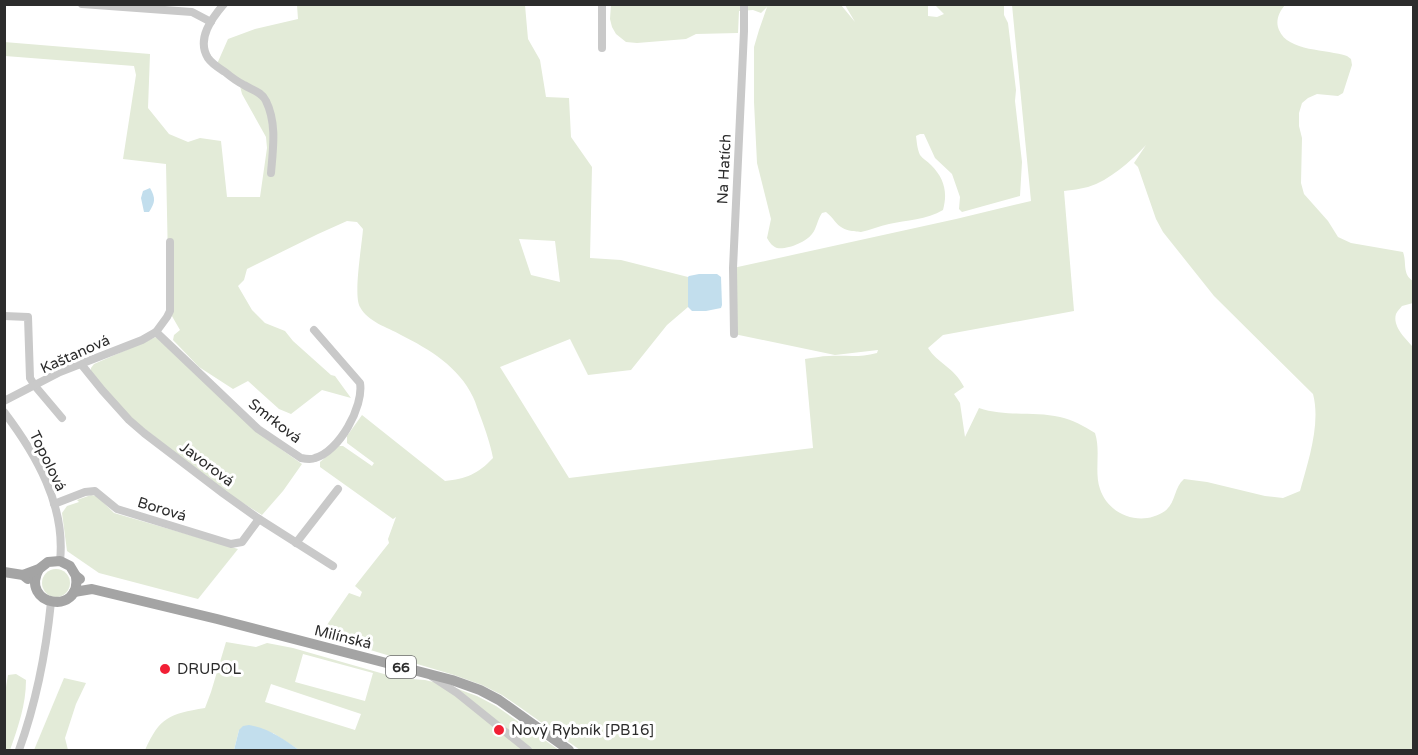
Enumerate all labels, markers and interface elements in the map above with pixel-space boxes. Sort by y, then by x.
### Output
street label: Na Hatích [713,133,735,205]
street label: Kaštanová [37,331,113,377]
street label: Smrková [245,395,305,447]
street label: Topolová [26,428,70,494]
street label: Javorová [176,438,238,490]
street label: Borová [135,493,189,525]
street label: Milínská [313,621,373,653]
road number: 66 [386,656,416,678]
place label: DRUPOL [177,660,242,678]
marker: DRUPOL [158,662,172,676]
place label: Nový Rybník [PB16] [511,721,654,739]
marker: Nový Rybník [PB16] [492,723,506,737]

